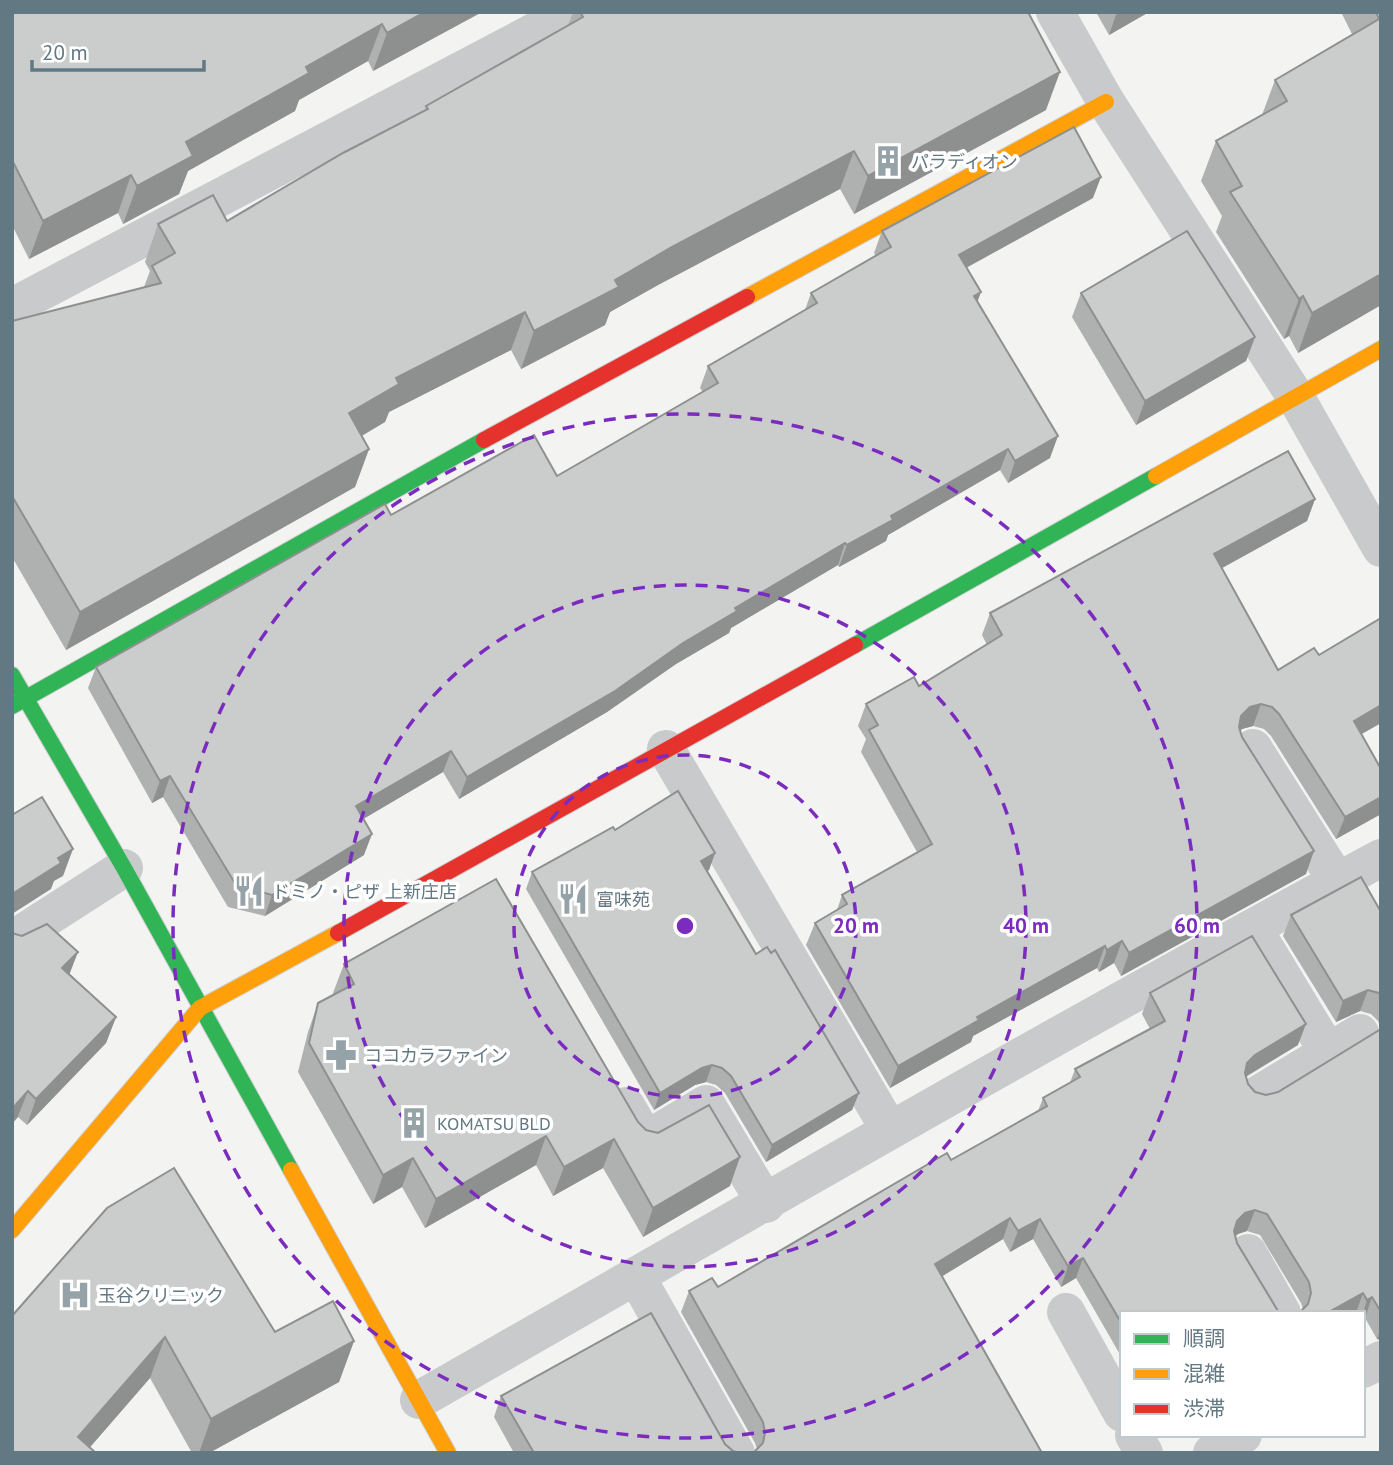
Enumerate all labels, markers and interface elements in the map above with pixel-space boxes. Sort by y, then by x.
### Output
scale bar [32,28,203,72]
text: 20 m [42,39,88,66]
building icon: パラディオン [871,144,905,178]
place label: パラディオン [911,150,1018,173]
restaurant icon: ドミノ・ピザ 上新庄店 [232,874,266,908]
place label: ドミノ・ピザ 上新庄店 [272,880,457,903]
restaurant icon: 富味苑 [556,882,590,916]
place label: 富味苑 [596,888,650,911]
text: 20 m [833,912,879,939]
text: 40 m [1003,912,1049,939]
text: 60 m [1174,912,1220,939]
centre of rings [673,914,697,938]
pharmacy icon: ココカラファイン [324,1038,358,1072]
place label: ココカラファイン [364,1044,508,1067]
building icon: KOMATSU BLD [397,1106,431,1140]
place label: KOMATSU BLD [437,1112,551,1135]
hospital icon: 玉谷クリニック [58,1278,92,1312]
place label: 玉谷クリニック [98,1284,224,1307]
legend [1120,1311,1365,1437]
text: 順調 [1183,1325,1225,1352]
text: 混雑 [1183,1360,1225,1387]
text: 渋滞 [1183,1395,1225,1422]

